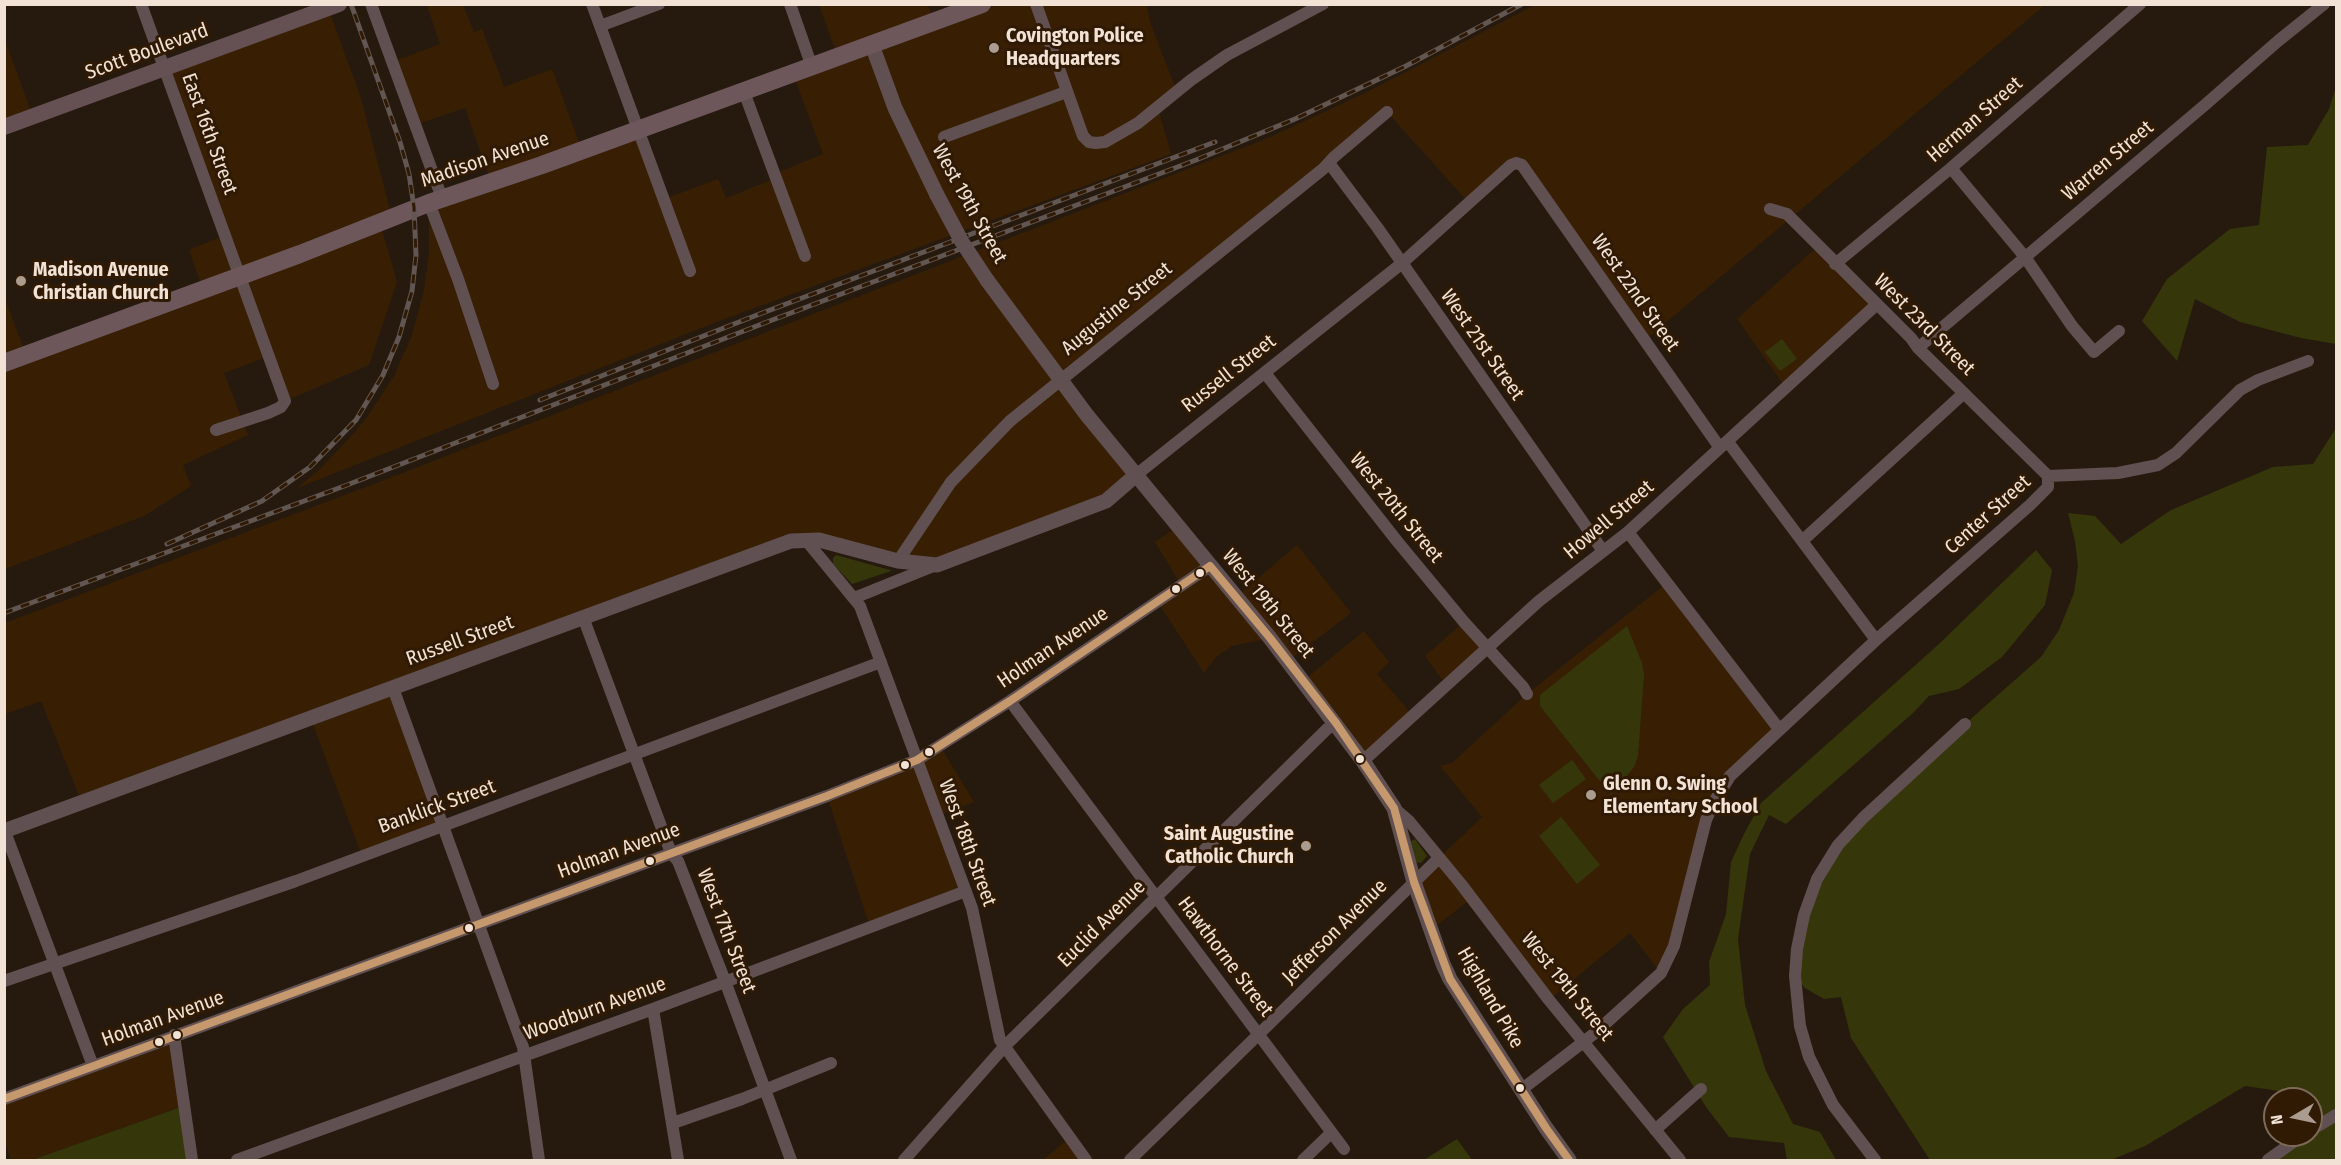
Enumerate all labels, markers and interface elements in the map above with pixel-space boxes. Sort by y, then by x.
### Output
street label: Scott Boulevard [82,19,212,85]
place label: Covington Police Headquarters [1006,24,1144,71]
marker: Covington Police Headquarters [987,41,1001,55]
street label: East 16th Street [176,70,242,198]
street label: Herman Street [1922,72,2028,168]
street label: Warren Street [2057,116,2159,206]
street label: Madison Avenue [418,127,552,193]
street label: West 19th Street [926,140,1012,268]
street label: West 22nd Street [1586,230,1684,356]
street label: Augustine Street [1057,257,1177,361]
place label: Madison Avenue Christian Church [33,258,169,305]
street label: West 23rd Street [1868,269,1980,381]
marker: Madison Avenue Christian Church [14,274,28,288]
street label: West 21st Street [1435,285,1529,405]
street label: Russell Street [1177,330,1281,418]
street label: West 20th Street [1344,448,1448,568]
street label: Center Street [1940,470,2036,560]
street label: Howell Street [1559,475,1659,565]
street label: West 19th Street [1217,545,1319,663]
unlabelled marker [1194,567,1206,579]
unlabelled marker [1170,583,1182,595]
street label: Holman Avenue [993,602,1113,694]
street label: Russell Street [403,610,517,672]
unlabelled marker [923,746,935,758]
unlabelled marker [1354,753,1366,765]
unlabelled marker [899,759,911,771]
place label: Glenn O. Swing Elementary School [1603,772,1758,819]
street label: Banklick Street [375,775,499,839]
street label: West 18th Street [933,776,1001,910]
marker: Glenn O. Swing Elementary School [1584,788,1598,802]
street label: Holman Avenue [555,818,683,884]
place label: Saint Augustine Catholic Church [1164,822,1294,869]
marker: Saint Augustine Catholic Church [1299,839,1313,853]
unlabelled marker [644,855,656,867]
street label: West 17th Street [691,865,761,997]
street label: Euclid Avenue [1053,875,1151,973]
street label: Jefferson Avenue [1278,875,1392,989]
street label: Hawthorne Street [1172,892,1278,1022]
unlabelled marker [463,922,475,934]
street label: West 19th Street [1516,928,1618,1046]
street label: Highland Pike [1451,943,1529,1053]
street label: Woodburn Avenue [520,972,670,1046]
street label: Holman Avenue [99,986,227,1052]
unlabelled marker [171,1029,183,1041]
unlabelled marker [153,1036,165,1048]
unlabelled marker [1514,1082,1526,1094]
north arrow [2263,1087,2323,1147]
text: N [2267,1113,2287,1126]

